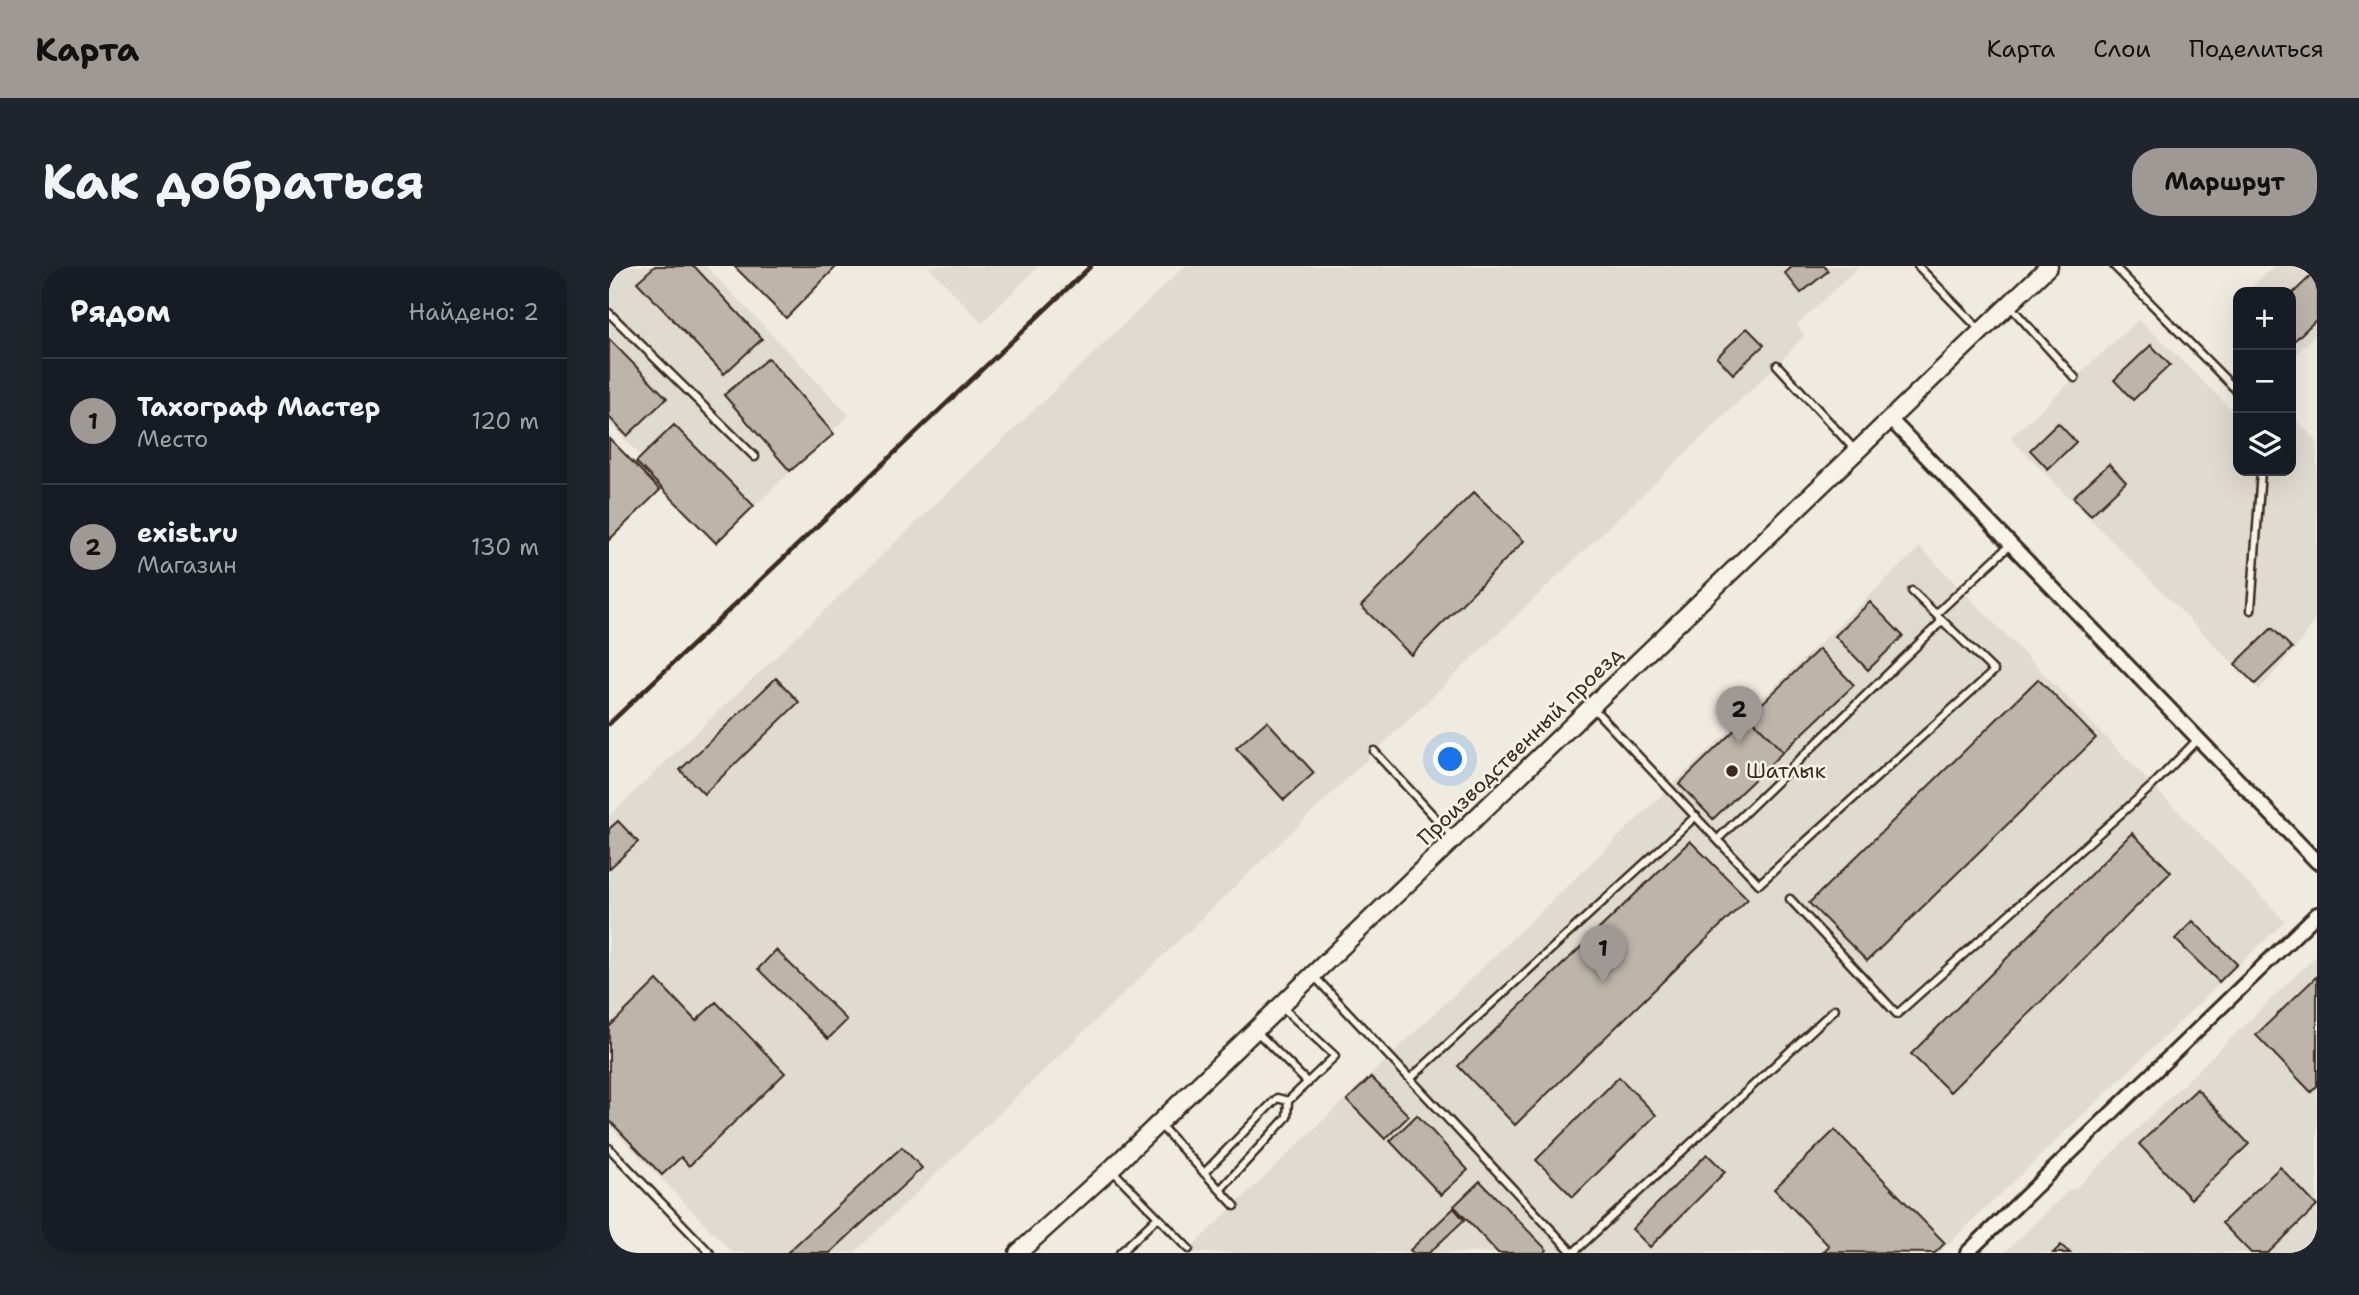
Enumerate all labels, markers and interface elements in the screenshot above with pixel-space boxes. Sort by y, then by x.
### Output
text: Карта [35,27,139,72]
text: Карта [1987,33,2055,65]
text: Слои [2093,33,2151,65]
text: Поделиться [2189,33,2324,65]
button: Маршрут [2132,148,2317,216]
text: Как добраться [42,149,424,215]
map controls [2233,287,2296,476]
button: + [2233,287,2296,350]
text: Рядом [70,291,170,332]
text: Найдено: 2 [409,297,539,327]
button: − [2233,350,2296,413]
text: Тахограф Мастер [137,389,380,424]
text: 1 [88,406,98,436]
text: 120 m [471,406,539,436]
button: layers [2233,413,2296,476]
text: Место [137,424,208,454]
text: exist.ru [137,515,238,550]
text: 2 [85,532,101,562]
text: 130 m [471,532,539,562]
text: Магазин [137,550,237,580]
street label: Производственный проезд [1411,640,1629,852]
pin: 2 [1716,686,1762,744]
your location [1433,742,1467,776]
place label: Шатлык [1746,757,1826,785]
marker: Шатлык [1724,763,1740,779]
pin: 1 [1580,925,1626,983]

